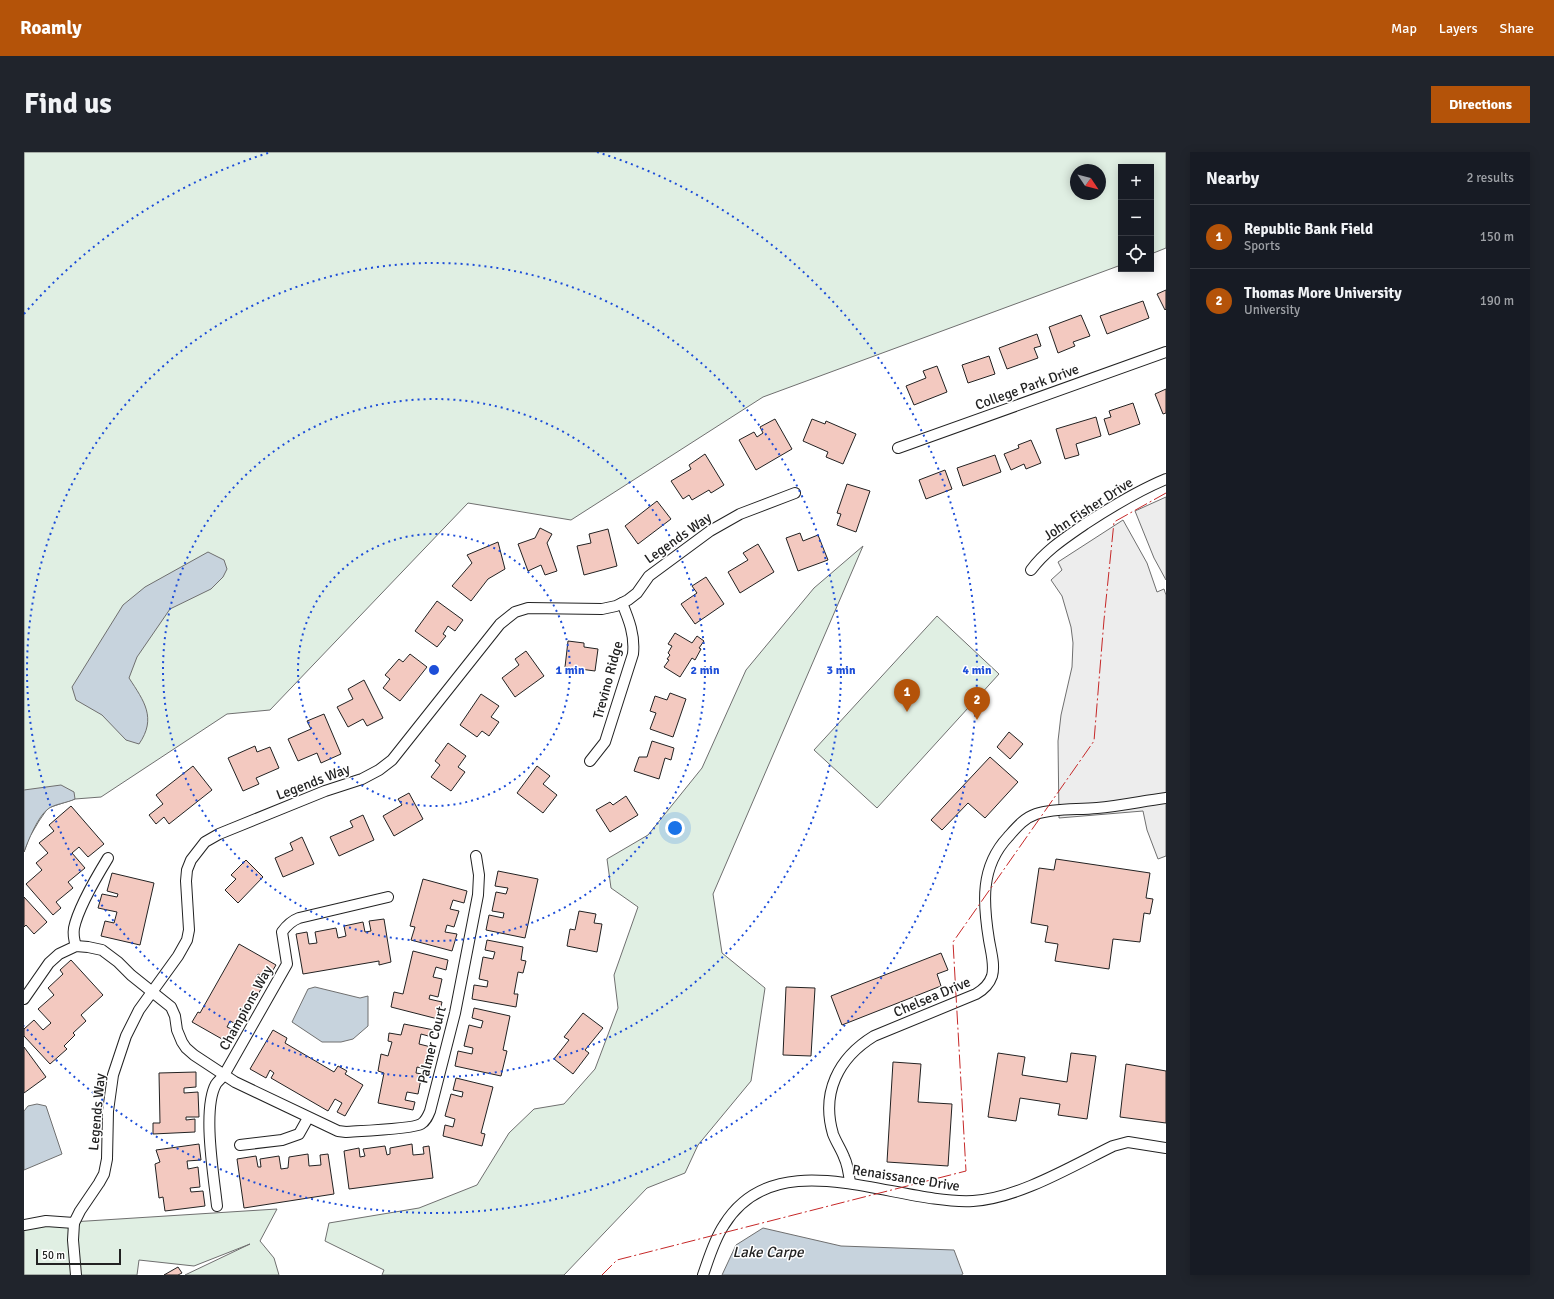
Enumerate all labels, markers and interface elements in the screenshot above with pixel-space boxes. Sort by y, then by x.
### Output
text: Roamly [20,16,82,40]
text: Map [1391,20,1417,37]
text: Layers [1439,20,1478,37]
text: Share [1500,20,1534,37]
button: Directions [1431,86,1530,123]
text: Find us [24,87,112,121]
north arrow [1070,164,1106,200]
map controls [1118,164,1154,272]
button: + [1118,164,1154,200]
text: Nearby [1206,168,1259,189]
text: 2 results [1466,170,1514,186]
button: − [1118,200,1154,236]
text: Republic Bank Field [1244,220,1373,238]
text: 1 [1215,229,1223,245]
text: 150 m [1480,229,1514,245]
button: locate [1118,236,1154,272]
text: Sports [1244,238,1280,254]
text: Thomas More University [1244,284,1402,302]
text: 2 [1215,293,1223,309]
text: 190 m [1480,293,1514,309]
text: University [1244,302,1300,318]
street label: College Park Drive [973,360,1081,414]
street label: John Fisher Drive [1040,474,1136,544]
street label: Legends Way [641,509,715,567]
street label: Trevino Ridge [589,639,627,721]
centre of rings [427,663,441,677]
text: 1 min [556,663,585,678]
text: 2 min [691,663,720,678]
text: 3 min [827,663,856,678]
text: 4 min [963,663,992,678]
pin: 1 [894,679,920,712]
pin: 2 [964,687,990,720]
street label: Legends Way [274,760,353,804]
your location [665,818,685,838]
street label: Champions Way [216,962,277,1053]
street label: Chelsea Drive [891,973,973,1021]
street label: Palmer Court [414,1005,450,1085]
street label: Legends Way [85,1072,109,1151]
street label: Renaissance Drive [851,1161,961,1195]
water label: Lake Carpe [733,1243,805,1261]
scale bar [36,1247,121,1266]
text: 50 m [42,1249,65,1262]

